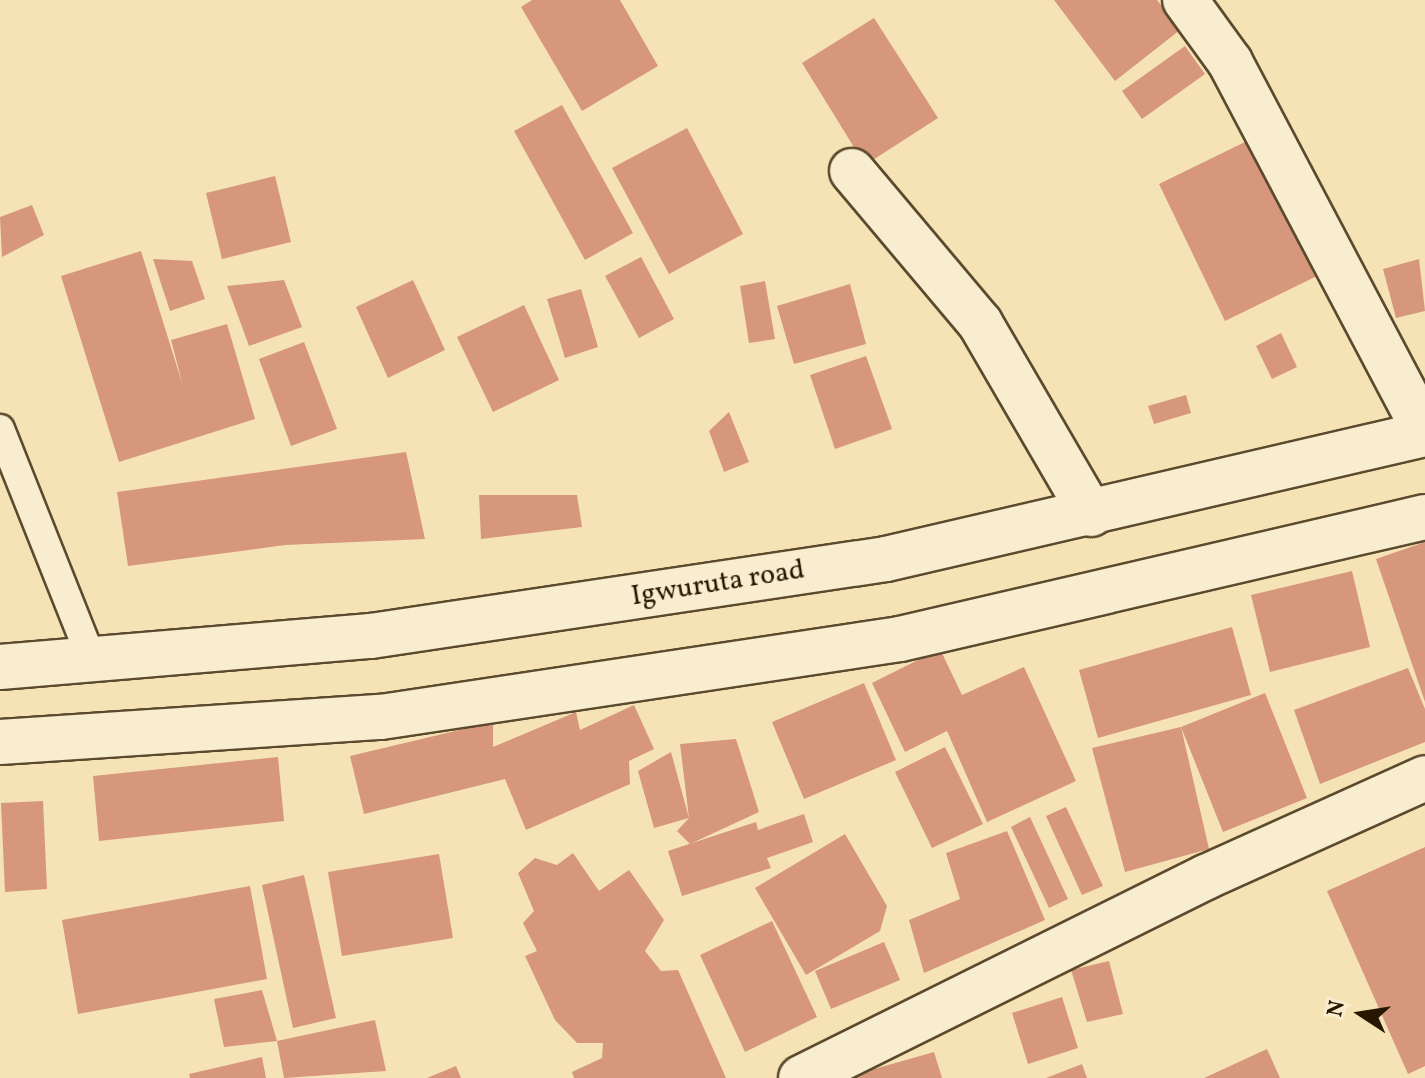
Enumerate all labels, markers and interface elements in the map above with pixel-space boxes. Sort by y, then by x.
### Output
street label: Igwuruta road [629,554,807,614]
north arrow [1321,974,1401,1054]
text: N [1320,998,1354,1020]

